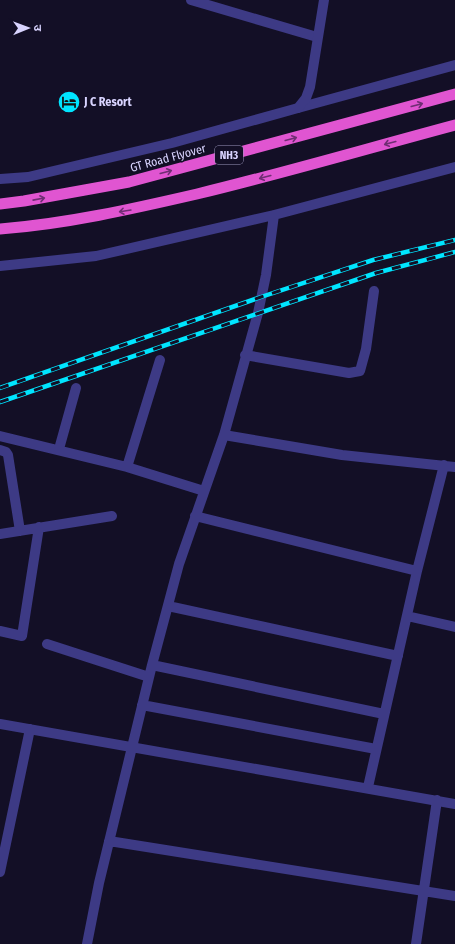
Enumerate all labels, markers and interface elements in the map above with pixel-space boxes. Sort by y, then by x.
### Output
north arrow [8,8,48,48]
text: उ [31,25,44,32]
hotel icon: J C Resort [56,89,82,115]
place label: J C Resort [83,95,132,109]
one-way arrow [410,100,423,108]
one-way arrow [285,134,298,142]
one-way arrow [384,139,397,147]
street label: GT Road Flyover [129,141,208,175]
road number: NH3 [215,146,243,164]
one-way arrow [159,168,172,175]
one-way arrow [259,174,272,181]
one-way arrow [32,194,45,202]
one-way arrow [119,207,132,215]

